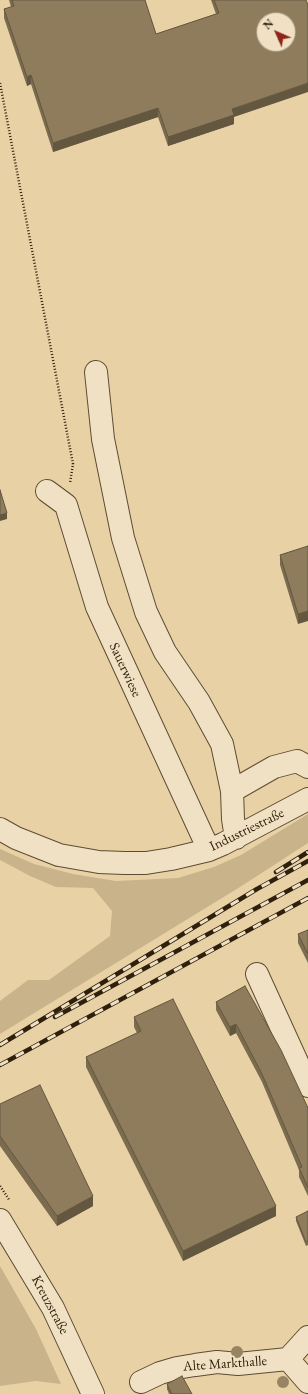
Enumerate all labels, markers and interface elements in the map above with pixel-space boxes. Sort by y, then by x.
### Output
north arrow [256,12,296,52]
text: N [260,16,276,32]
street label: Sauerwiese [105,640,145,700]
street label: Industriestraße [207,805,287,855]
street label: Kreuzstraße [28,1273,72,1337]
street label: Alte Markthalle [182,1353,268,1375]

